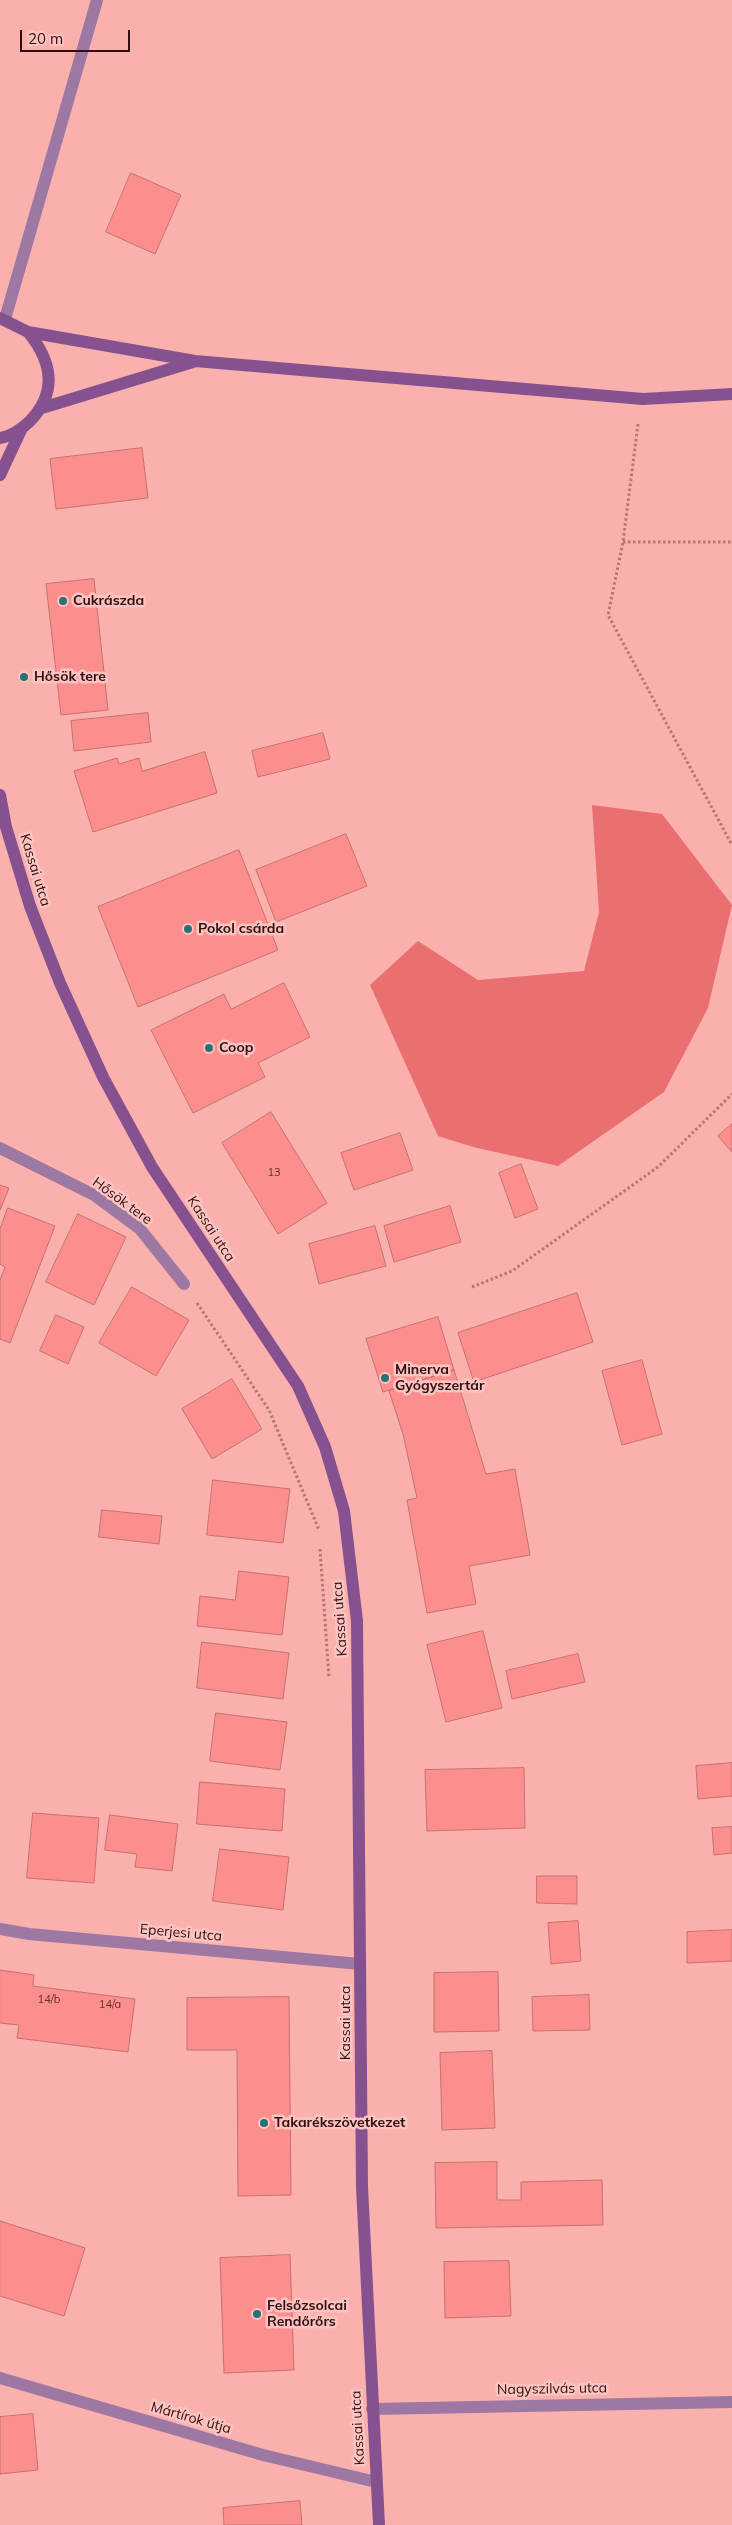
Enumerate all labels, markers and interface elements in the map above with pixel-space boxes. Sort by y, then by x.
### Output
scale bar [22,20,132,52]
text: 20 m [28,29,63,48]
place label: Cukrászda [73,593,144,609]
marker: Cukrászda [57,595,69,607]
place label: Hősök tere [34,669,106,685]
marker: Hősök tere [18,671,30,683]
street label: Kassai utca [16,832,54,908]
place label: Pokol csárda [198,921,284,937]
marker: Pokol csárda [182,923,194,935]
place label: Coop [219,1040,253,1056]
marker: Coop [203,1042,215,1054]
house number: 13 [267,1166,281,1180]
street label: Hősök tere [89,1174,155,1228]
street label: Kassai utca [184,1193,238,1265]
place label: Minerva Gyógyszertár [395,1362,485,1394]
marker: Minerva Gyógyszertár [379,1372,391,1384]
street label: Kassai utca [329,1581,351,1657]
street label: Eperjesi utca [139,1921,223,1945]
street label: Kassai utca [338,1986,354,2060]
house number: 14/b [38,1993,60,2007]
house number: 14/a [99,1998,121,2012]
place label: Takarékszövetkezet [274,2115,405,2131]
marker: Takarékszövetkezet [258,2117,270,2129]
place label: Felsőzsolcai Rendőrőrs [267,2298,347,2330]
marker: Felsőzsolcai Rendőrőrs [251,2308,263,2320]
street label: Nagyszilvás utca [497,2380,607,2398]
street label: Kassai utca [348,2390,368,2466]
street label: Mártírok útja [149,2399,233,2437]

